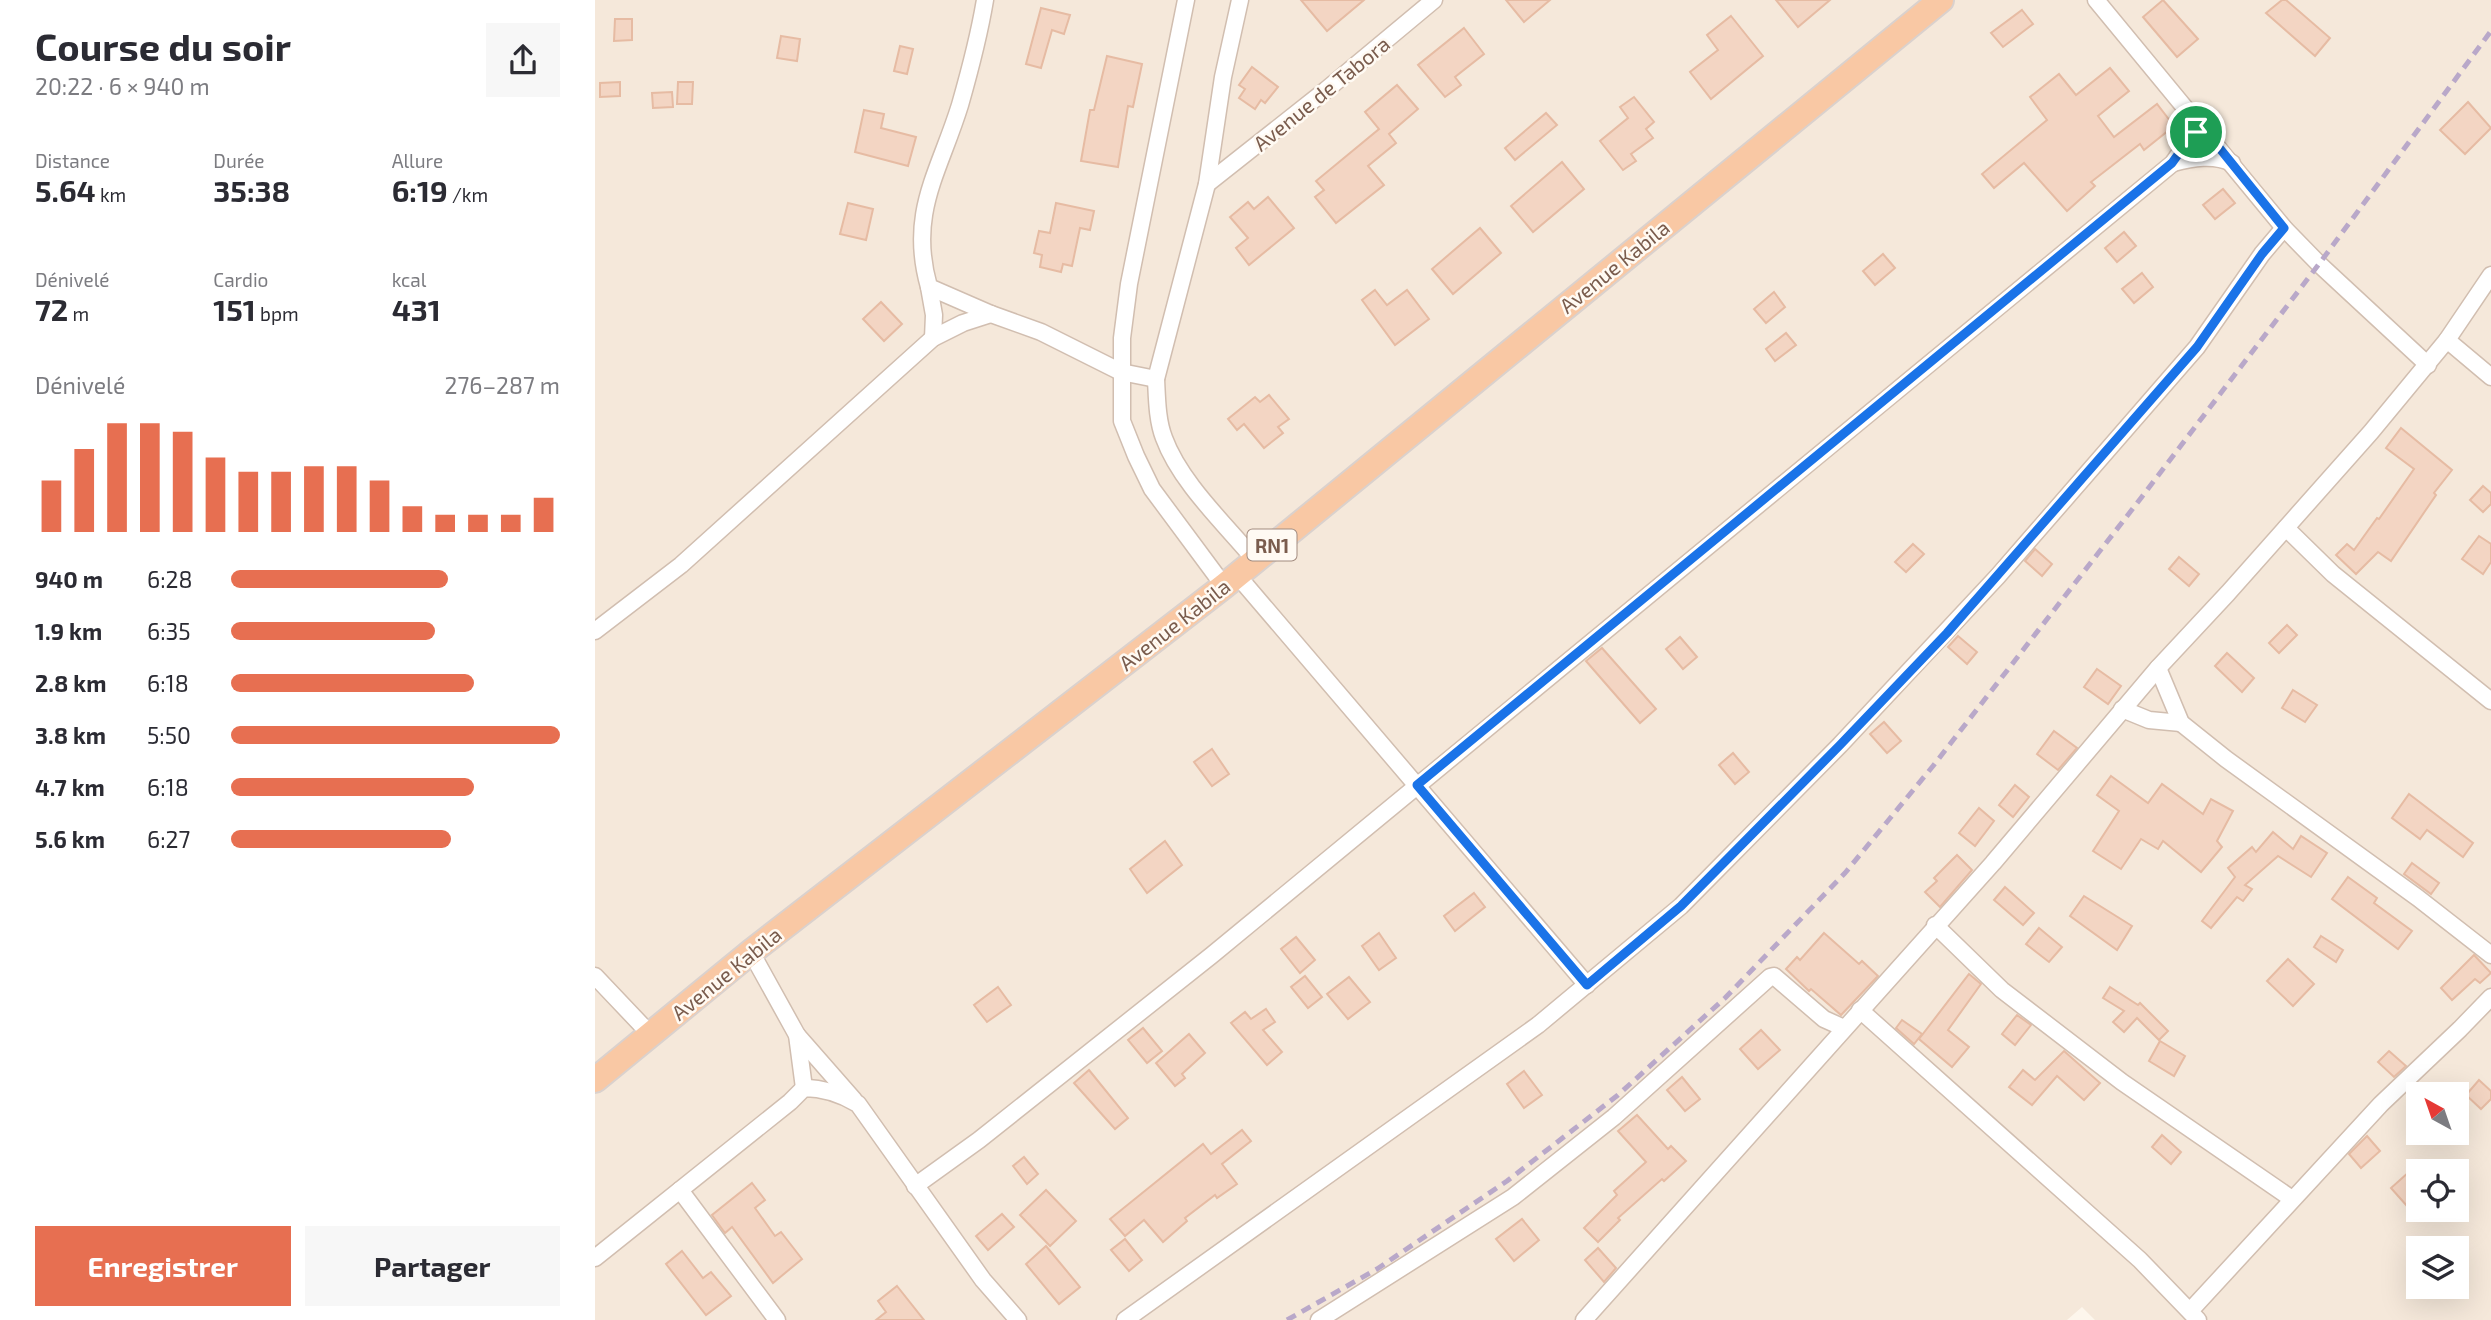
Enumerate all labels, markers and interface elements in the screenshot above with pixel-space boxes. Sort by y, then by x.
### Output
text: Course du soir [35,23,291,69]
button: share [486,23,560,97]
street label: Avenue de Tabora [1248,30,1394,156]
text: 20:22 · 6 × 940 m [35,72,210,100]
pin [2166,102,2226,162]
icon: arrive [2177,113,2215,151]
text: Distance [35,149,110,172]
text: Durée [213,149,265,172]
text: Allure [392,149,443,172]
text: 5.64 [35,172,96,208]
text: 35:38 [213,172,290,208]
text: 6:19 [392,172,448,208]
text: km [96,183,126,206]
text: /km [448,183,488,206]
street label: Avenue Kabila [1554,214,1674,318]
text: Dénivelé [35,268,110,291]
text: Cardio [213,268,268,291]
text: kcal [392,268,426,291]
text: 72 [35,291,68,327]
text: 151 [213,291,256,327]
text: 431 [392,291,441,327]
text: m [68,302,89,325]
text: bpm [256,302,299,325]
text: Dénivelé [35,371,125,399]
text: 276–287 m [445,371,560,399]
road number: RN1 [1247,530,1297,560]
text: 940 m [35,565,103,593]
text: 6:28 [147,565,192,593]
street label: Avenue Kabila [1114,573,1234,675]
text: 1.9 km [35,617,102,645]
text: 6:35 [147,617,191,645]
text: 2.8 km [35,669,106,697]
text: 6:18 [147,669,189,697]
text: 3.8 km [35,721,106,749]
text: 5:50 [147,721,191,749]
text: 4.7 km [35,773,105,801]
text: 6:18 [147,773,189,801]
text: 5.6 km [35,825,105,853]
text: 6:27 [147,825,190,853]
street label: Avenue Kabila [666,921,786,1025]
north arrow [2406,1082,2469,1144]
map controls [2406,1082,2469,1299]
button: locate [2406,1159,2469,1222]
button: Enregistrer [35,1226,291,1306]
button: Partager [305,1226,560,1306]
button: layers [2406,1236,2469,1299]

